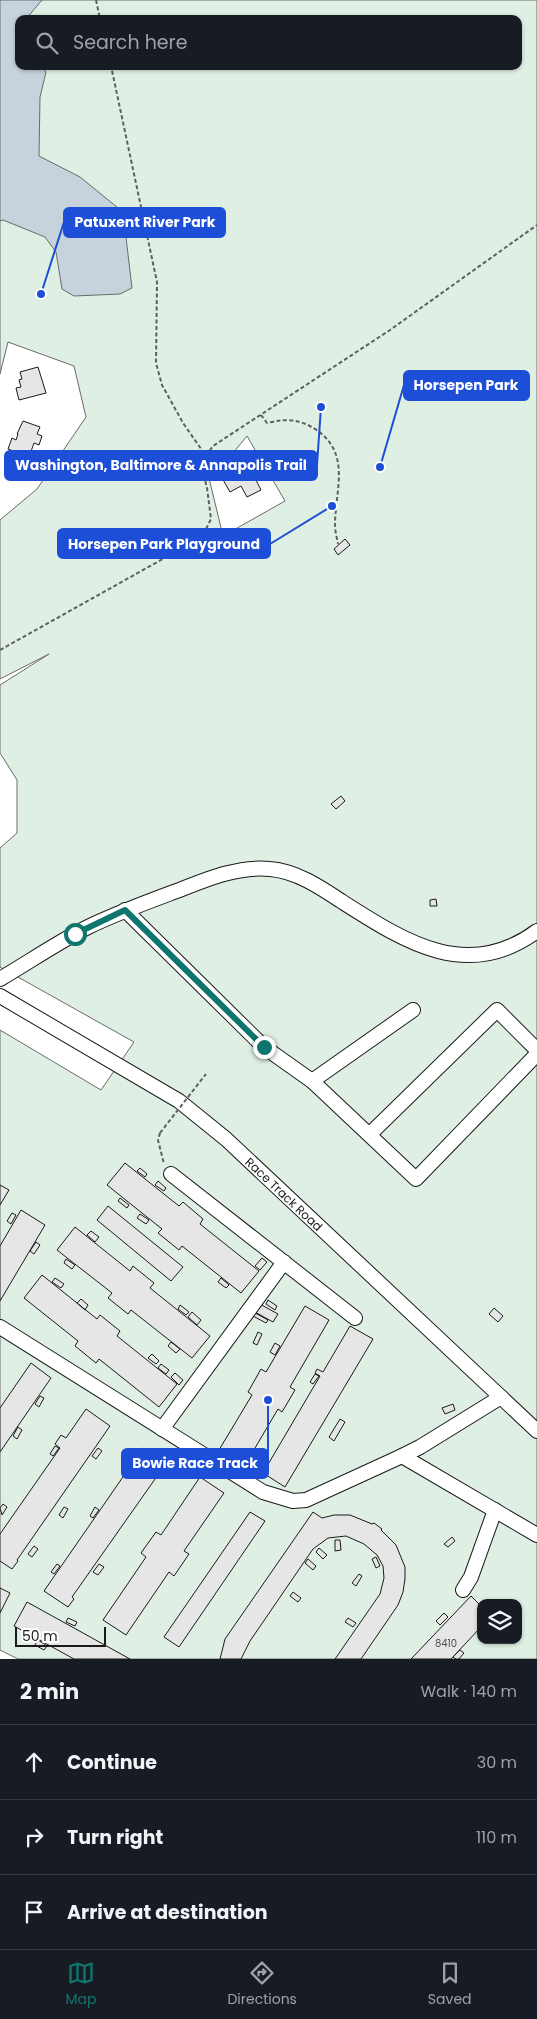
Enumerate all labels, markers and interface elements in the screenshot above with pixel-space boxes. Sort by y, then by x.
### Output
search box [15,15,522,70]
icon: search [33,29,61,57]
text: Search here [73,29,187,56]
callout: Patuxent River Park [64,208,225,237]
text: Patuxent River Park [75,212,216,232]
callout: Horsepen Park [404,371,529,400]
text: Horsepen Park [414,375,519,395]
callout: Washington, Baltimore & Annapolis Trail [5,451,317,480]
text: Washington, Baltimore & Annapolis Trail [15,455,307,475]
callout: Horsepen Park Playground [58,529,270,558]
text: Horsepen Park Playground [68,534,260,554]
route start [64,923,87,946]
route end [253,1036,276,1059]
street label: Race Track Road [242,1153,327,1234]
callout: Bowie Race Track [122,1449,268,1478]
text: Bowie Race Track [132,1453,258,1473]
map controls [477,1599,522,1644]
button: layers [477,1599,522,1644]
scale bar [15,1624,106,1647]
text: 50 m [22,1626,58,1646]
house number: 8410 [435,1636,457,1651]
text: 2 min [20,1677,79,1706]
text: Walk · 140 m [420,1680,517,1703]
icon: ahead [20,1748,48,1776]
text: Continue [67,1749,157,1776]
text: 30 m [477,1751,517,1774]
icon: right [20,1823,48,1851]
text: Turn right [67,1824,163,1851]
text: 110 m [476,1826,517,1849]
icon: arrive [20,1898,48,1926]
text: Arrive at destination [67,1899,268,1926]
tab: Map [65,1959,96,2010]
tab: Directions [227,1959,297,2010]
tab: Saved [428,1959,472,2010]

